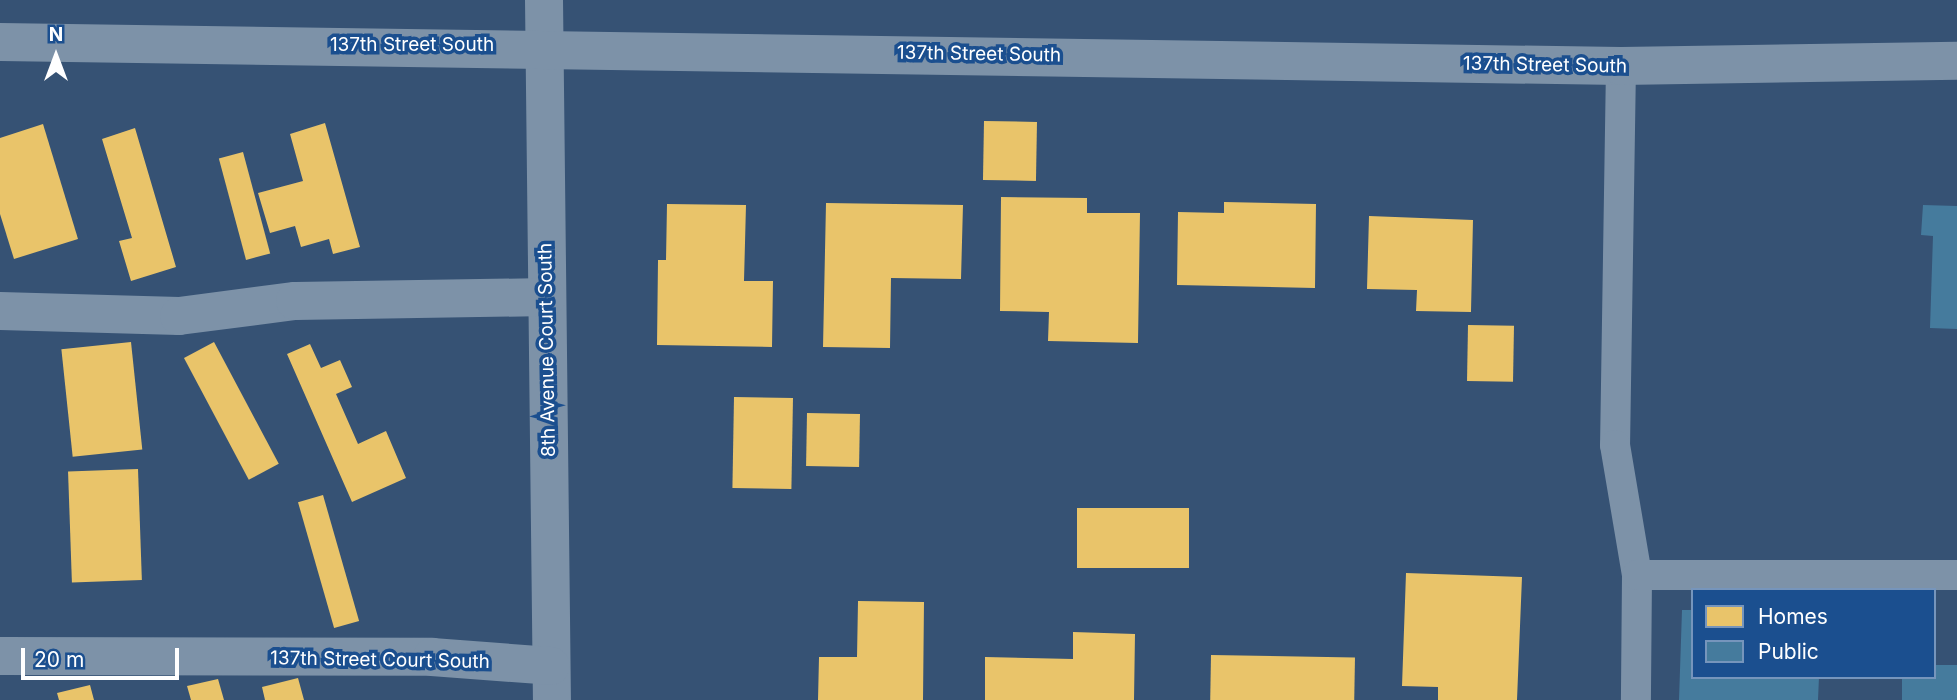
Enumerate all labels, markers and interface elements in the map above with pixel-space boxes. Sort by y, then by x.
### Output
north arrow [21,21,91,91]
text: N [49,23,63,46]
street label: 137th Street South [330,34,494,56]
street label: 137th Street South [897,41,1061,67]
street label: 137th Street South [1463,52,1627,78]
street label: 8th Avenue Court South [534,243,560,457]
legend [1691,588,1936,679]
text: Homes [1758,604,1828,629]
scale bar [24,634,182,678]
text: Public [1758,639,1819,664]
text: 20 m [34,647,84,672]
street label: 137th Street Court South [270,647,490,673]

